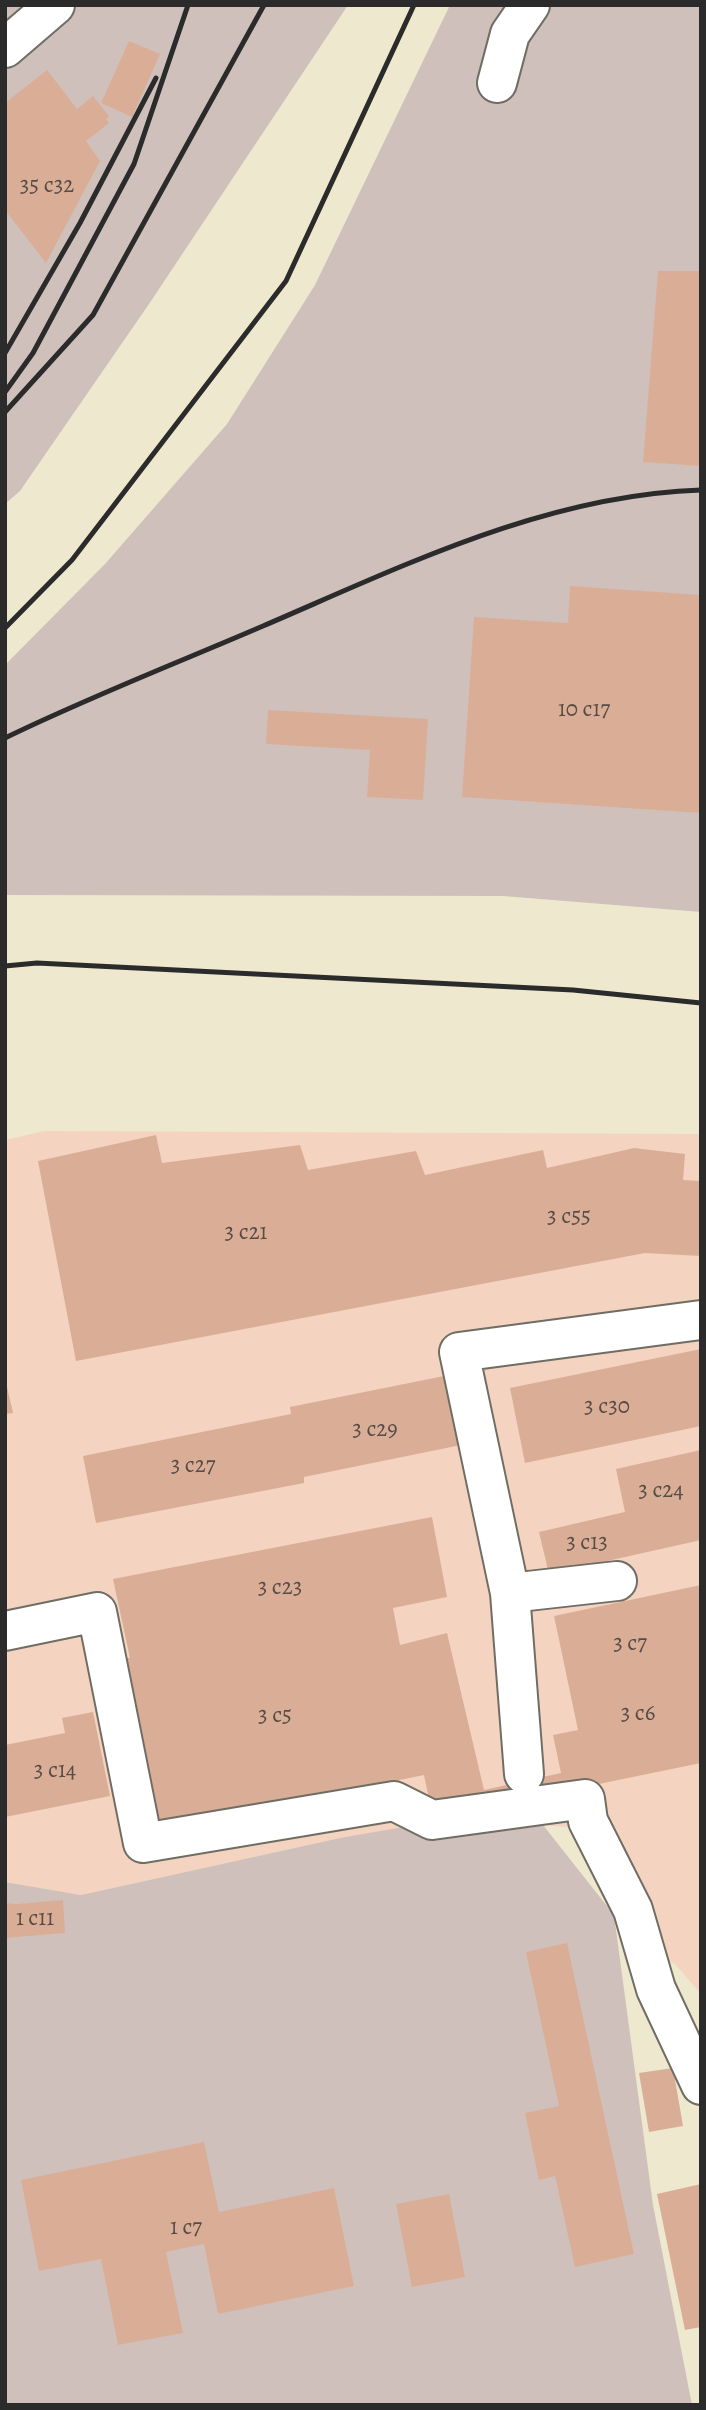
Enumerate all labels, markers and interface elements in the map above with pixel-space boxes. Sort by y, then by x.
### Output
house number: 35 с32 [20,172,74,200]
house number: 10 с17 [558,696,610,724]
house number: 3 с55 [547,1203,591,1231]
house number: 3 с21 [225,1219,267,1247]
house number: 3 с30 [584,1393,630,1421]
house number: 3 с29 [352,1416,398,1444]
house number: 3 с27 [171,1452,215,1480]
house number: 3 с24 [638,1477,684,1505]
house number: 3 с13 [566,1529,608,1557]
house number: 3 с23 [258,1574,302,1602]
house number: 3 с7 [613,1630,647,1658]
house number: 3 с6 [621,1700,655,1728]
house number: 3 с5 [258,1702,292,1730]
house number: 3 с14 [34,1757,76,1785]
house number: 1 с11 [16,1905,54,1933]
house number: 1 c7 [170,2214,202,2242]

